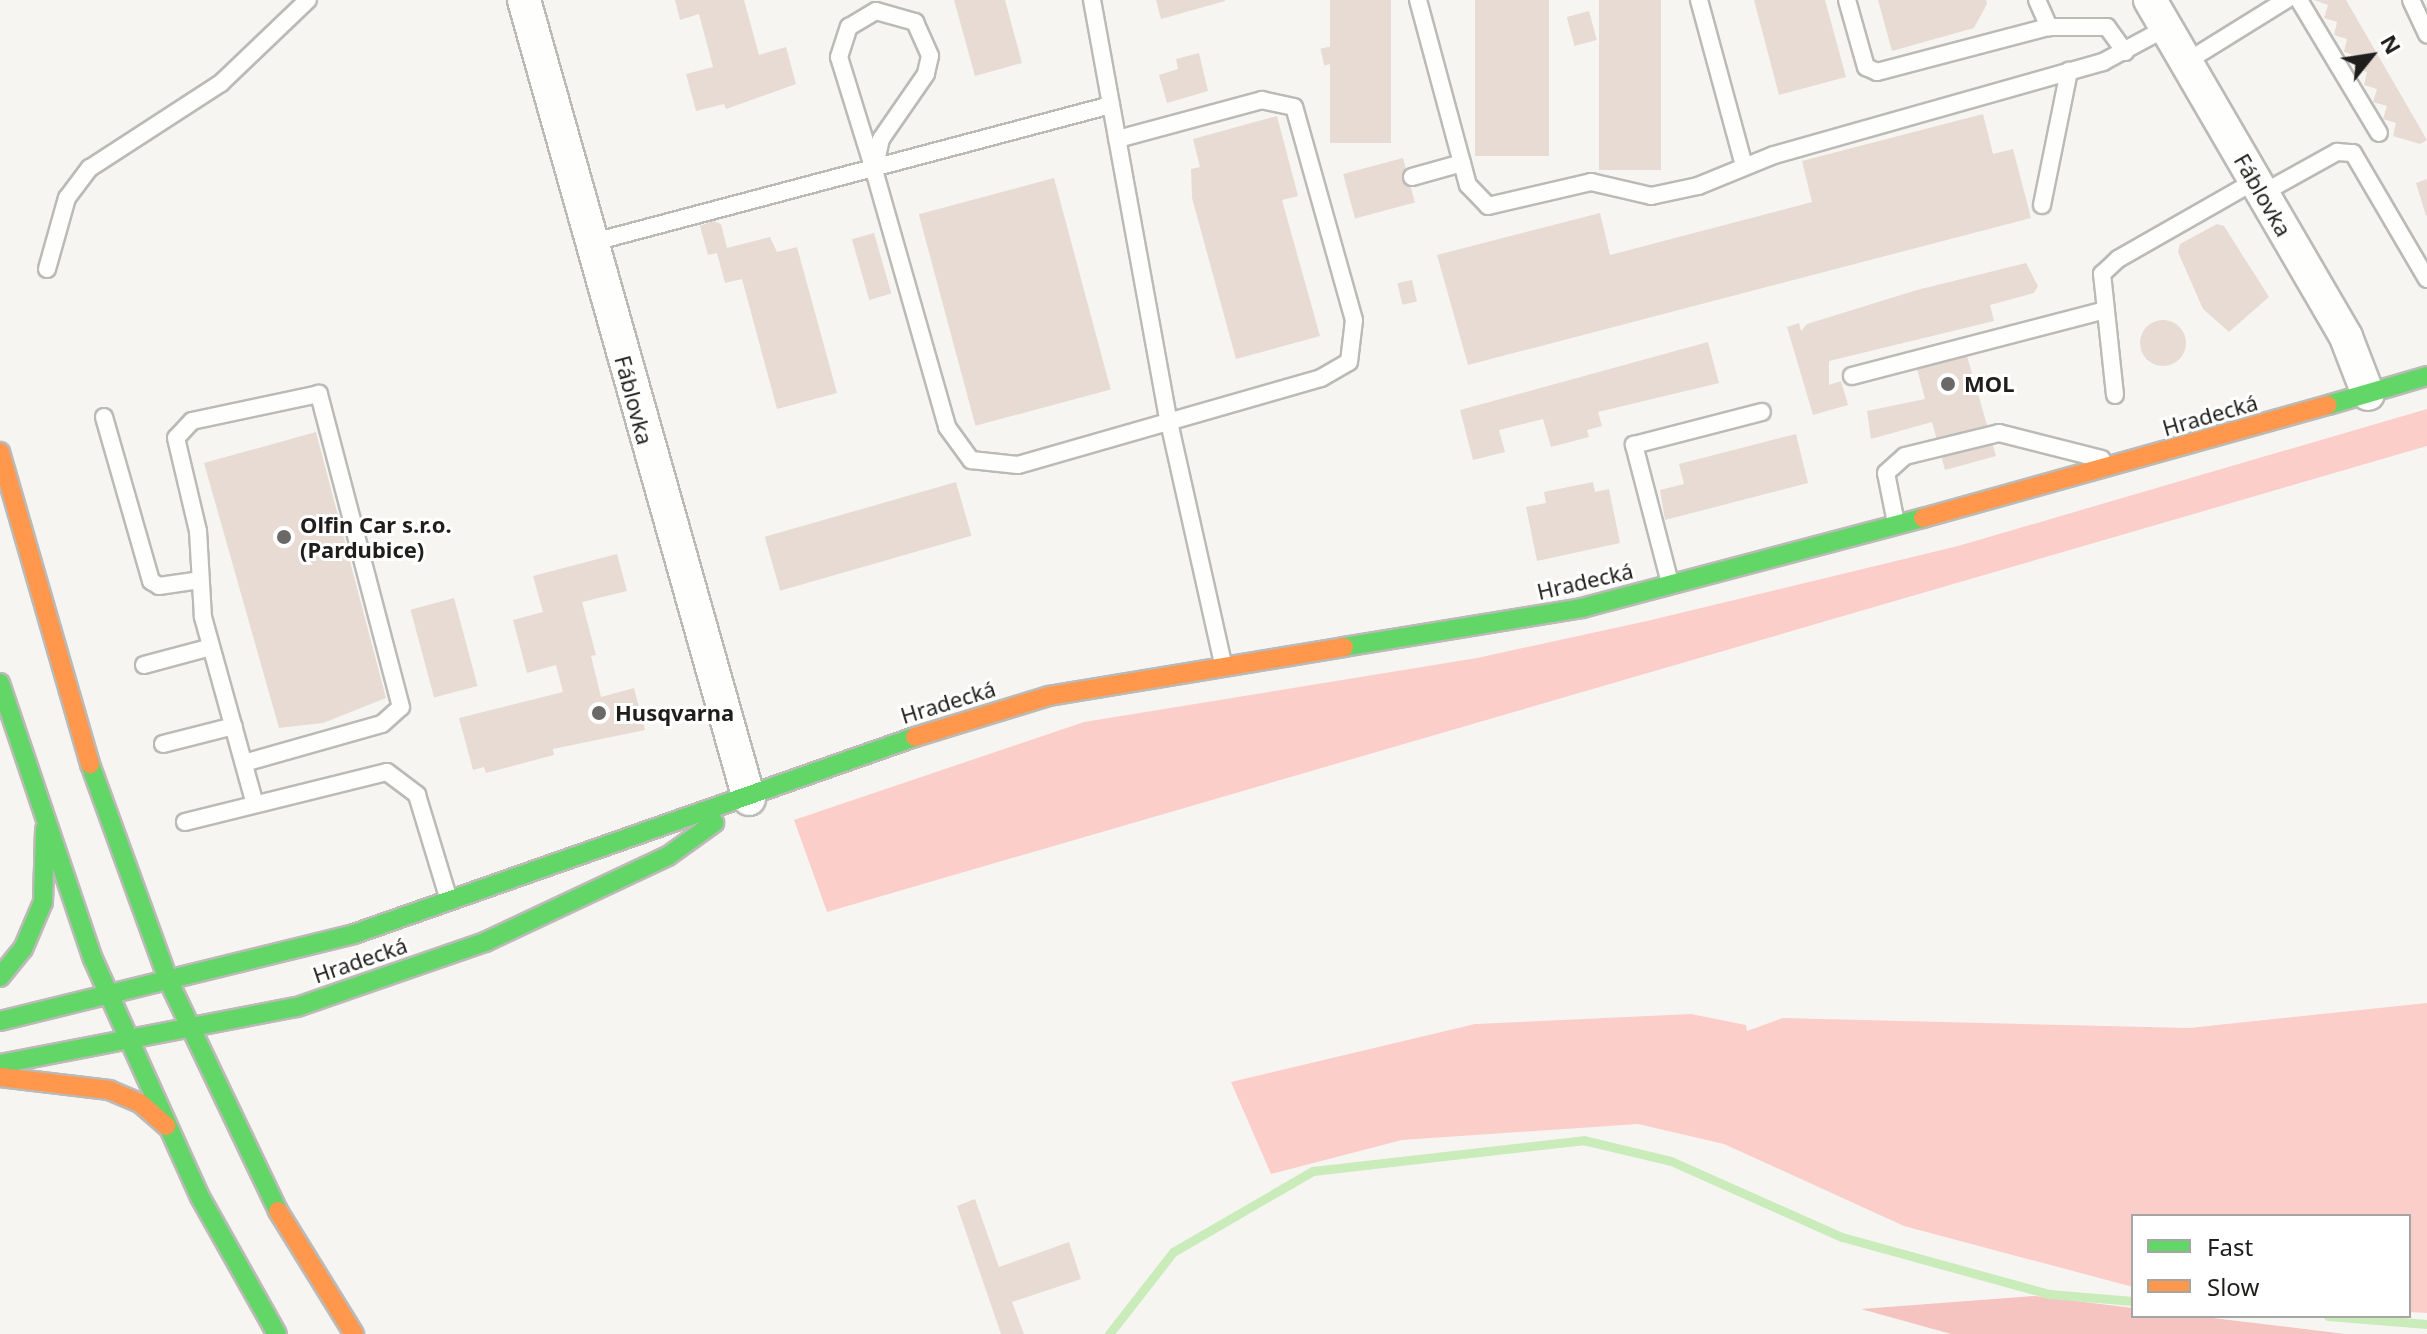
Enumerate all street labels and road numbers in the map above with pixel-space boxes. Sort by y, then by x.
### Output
street label: Fáblovka [2229,149,2297,241]
street label: Fáblovka [609,353,659,447]
street label: Hradecká [2159,389,2261,441]
street label: Hradecká [1534,557,1636,605]
street label: Hradecká [897,675,999,729]
street label: Hradecká [309,932,411,988]

